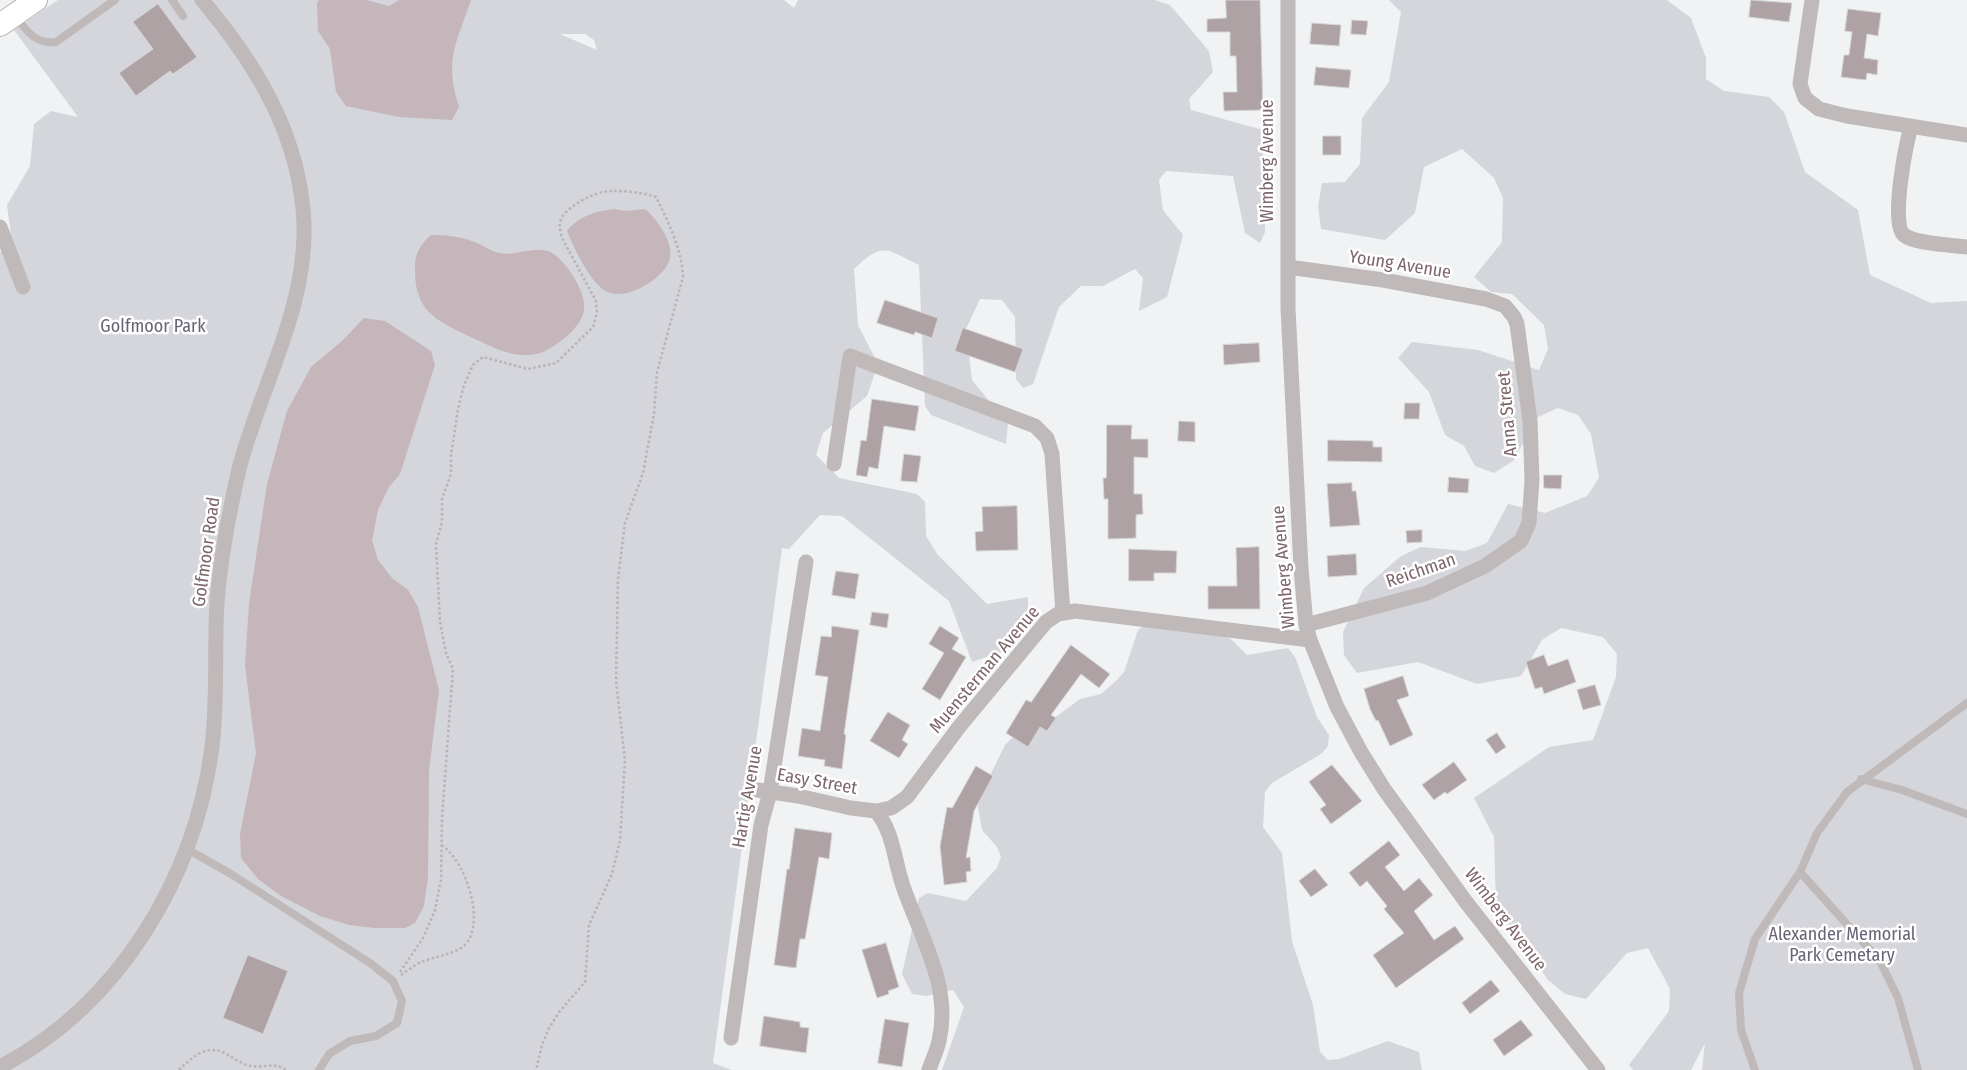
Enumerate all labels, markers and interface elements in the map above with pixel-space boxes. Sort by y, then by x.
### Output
street label: Wimberg Avenue [1257,99,1279,223]
street label: Young Avenue [1347,246,1453,284]
park label: Golfmoor Park [100,316,206,338]
street label: Anna Street [1494,370,1522,458]
street label: Golfmoor Road [189,496,225,608]
street label: Wimberg Avenue [1268,505,1300,629]
street label: Reichman [1383,549,1459,593]
street label: Muensterman Avenue [925,602,1045,738]
street label: Hartig Avenue [728,744,768,850]
street label: Easy Street [775,764,859,800]
street label: Wimberg Avenue [1459,864,1551,976]
park label: Alexander Memorial Park Cemetary [1768,924,1916,966]

